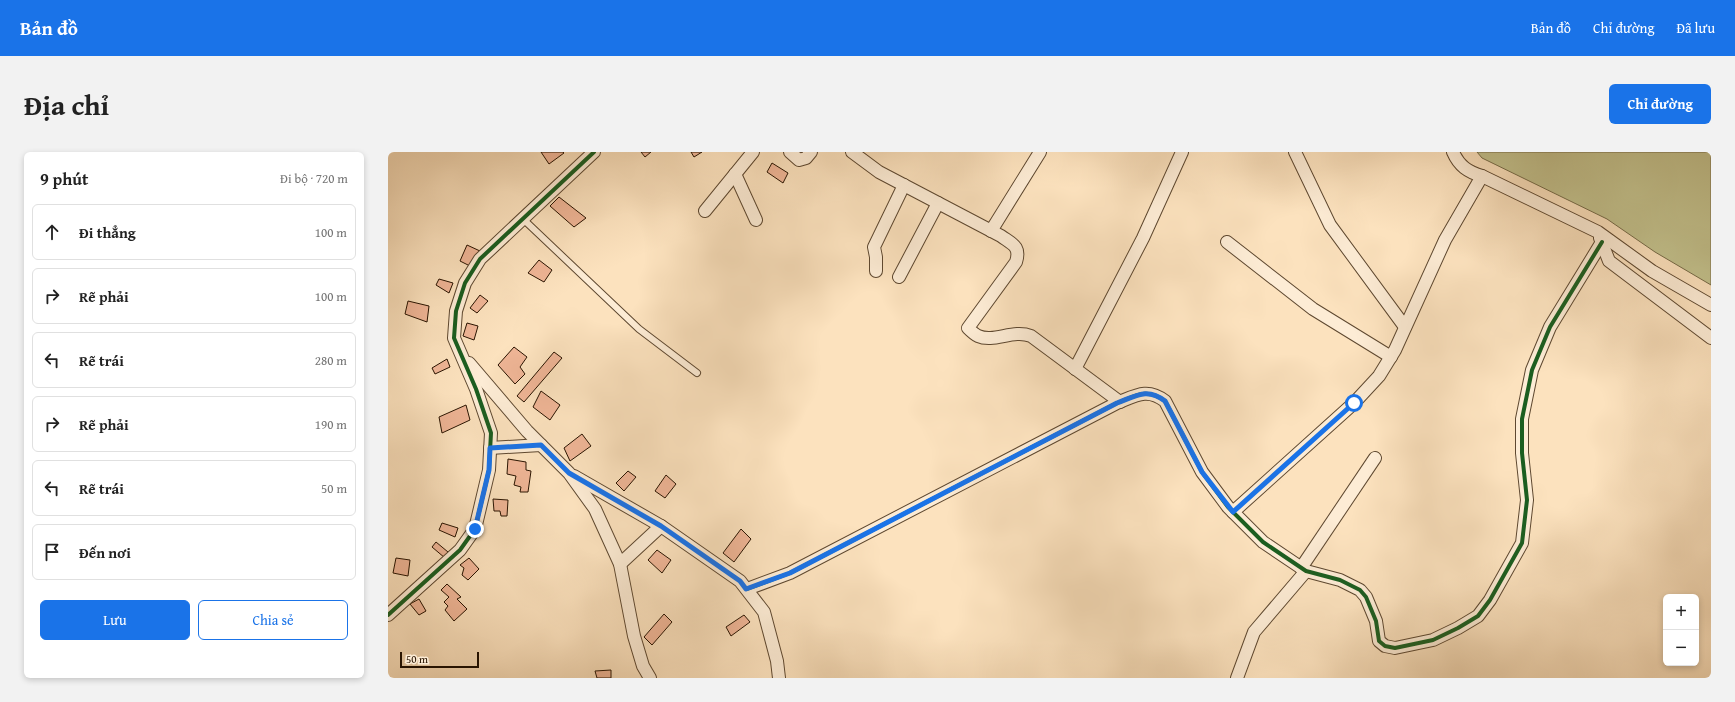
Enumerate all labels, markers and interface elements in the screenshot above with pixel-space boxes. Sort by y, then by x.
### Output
text: Bản đồ [20,14,78,42]
text: Bản đồ [1531,18,1571,38]
text: Chỉ đường [1593,18,1654,38]
text: Đã lưu [1676,18,1715,38]
text: Địa chỉ [24,84,109,125]
button: Chỉ đường [1609,84,1711,124]
text: 9 phút [40,166,88,191]
text: Đi bộ · 720 m [280,169,348,188]
icon: ahead [41,221,63,243]
text: Đi thẳng [79,222,136,243]
text: 100 m [315,223,347,242]
icon: right [41,285,63,307]
text: Rẽ phải [79,286,129,307]
text: 100 m [315,287,347,306]
icon: left [41,349,63,371]
text: Rẽ trái [79,350,124,371]
text: 280 m [315,351,347,370]
route start [1345,394,1363,412]
icon: right [41,413,63,435]
text: Rẽ phải [79,414,129,435]
text: 190 m [315,415,347,434]
icon: left [41,477,63,499]
text: Rẽ trái [79,478,124,499]
text: 50 m [321,479,347,498]
route end [466,520,484,538]
icon: arrive [41,541,63,563]
text: Đến nơi [79,542,131,563]
map controls [1663,594,1699,666]
button: + [1663,594,1699,630]
button: Lưu [40,600,190,640]
button: Chia sẻ [198,600,348,640]
button: − [1663,630,1699,666]
scale bar [400,650,479,669]
text: 50 m [406,651,428,667]

